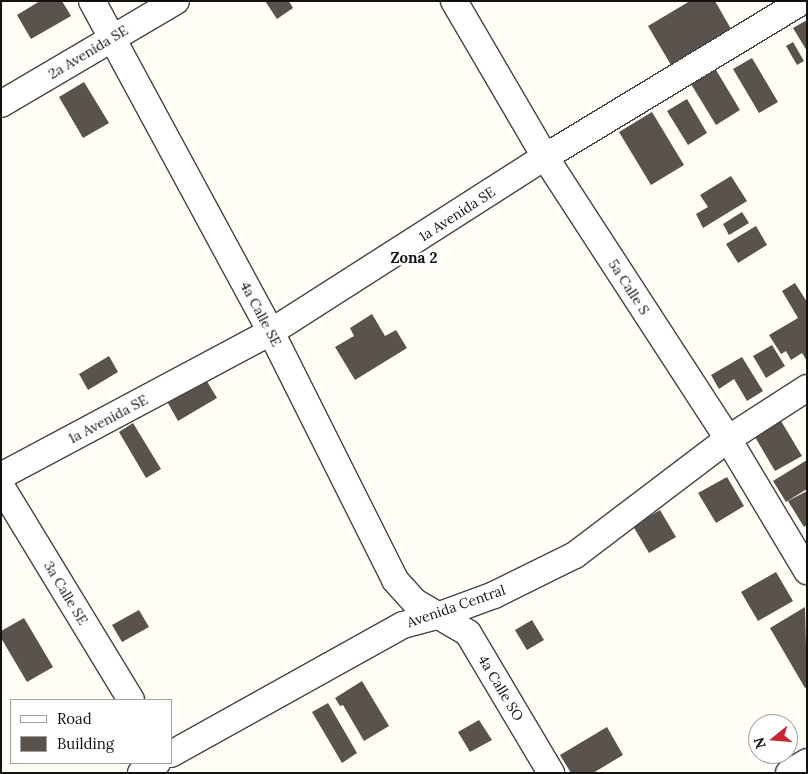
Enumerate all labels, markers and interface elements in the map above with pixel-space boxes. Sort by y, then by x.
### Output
street label: 2a Avenida SE [45,22,131,82]
street label: 1a Avenida SE [416,183,498,245]
district label: Zona 2 [391,249,437,267]
street label: 5a Calle S [605,256,653,318]
street label: 4a Calle SE [237,279,285,349]
street label: 1a Avenida SE [65,391,151,447]
street label: 3a Calle SE [40,558,92,628]
street label: Avenida Central [405,581,507,631]
street label: 4a Calle SO [475,652,527,724]
legend [10,699,172,764]
text: Road [57,709,92,728]
north arrow [748,714,798,764]
text: Building [57,734,114,753]
text: N [749,735,770,751]

